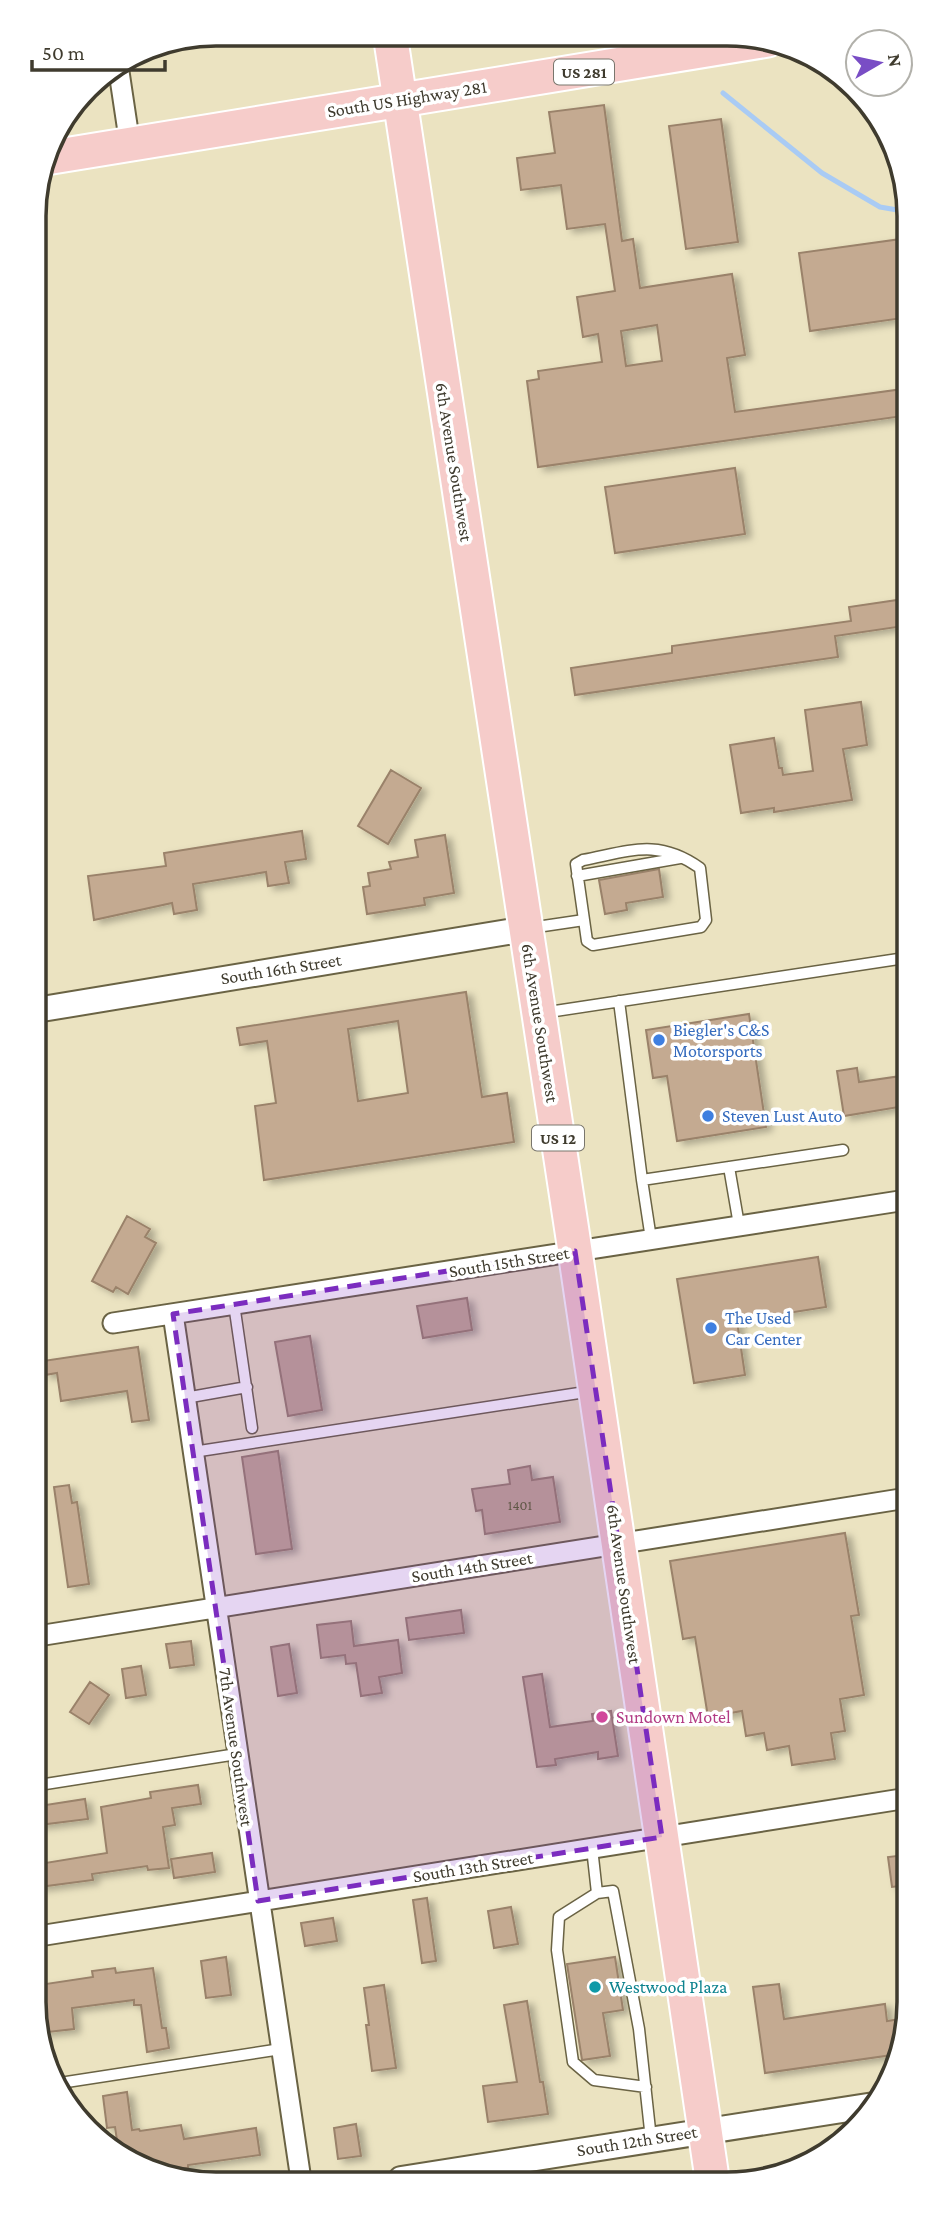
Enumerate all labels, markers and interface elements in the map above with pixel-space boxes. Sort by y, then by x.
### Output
scale bar [32,28,164,72]
north arrow [844,28,914,98]
text: 50 m [42,41,85,65]
text: N [884,52,907,69]
road number: US 281 [554,60,614,85]
street label: South US Highway 281 [326,76,488,122]
street label: 6th Avenue Southwest [432,381,477,544]
street label: 6th Avenue Southwest [518,942,563,1105]
street label: South 16th Street [219,949,344,988]
place label: Biegler's C&S Motorsports [673,1020,769,1061]
marker: Biegler's C&S Motorsports [651,1032,667,1048]
place label: Steven Lust Auto [722,1106,842,1126]
marker: Steven Lust Auto [700,1108,716,1124]
road number: US 12 [532,1126,584,1150]
street label: South 15th Street [447,1242,572,1281]
place label: The Used Car Center [725,1308,802,1349]
marker: The Used Car Center [703,1320,719,1336]
house number: 1401 [508,1497,533,1513]
street label: 6th Avenue Southwest [603,1503,645,1666]
street label: South 14th Street [410,1547,535,1586]
street label: 7th Avenue Southwest [215,1666,257,1829]
place label: Sundown Motel [616,1707,731,1727]
marker: Sundown Motel [594,1709,610,1725]
street label: South 13th Street [411,1847,536,1886]
place label: Westwood Plaza [609,1977,727,1997]
marker: Westwood Plaza [587,1979,603,1995]
street label: South 12th Street [575,2121,700,2160]

